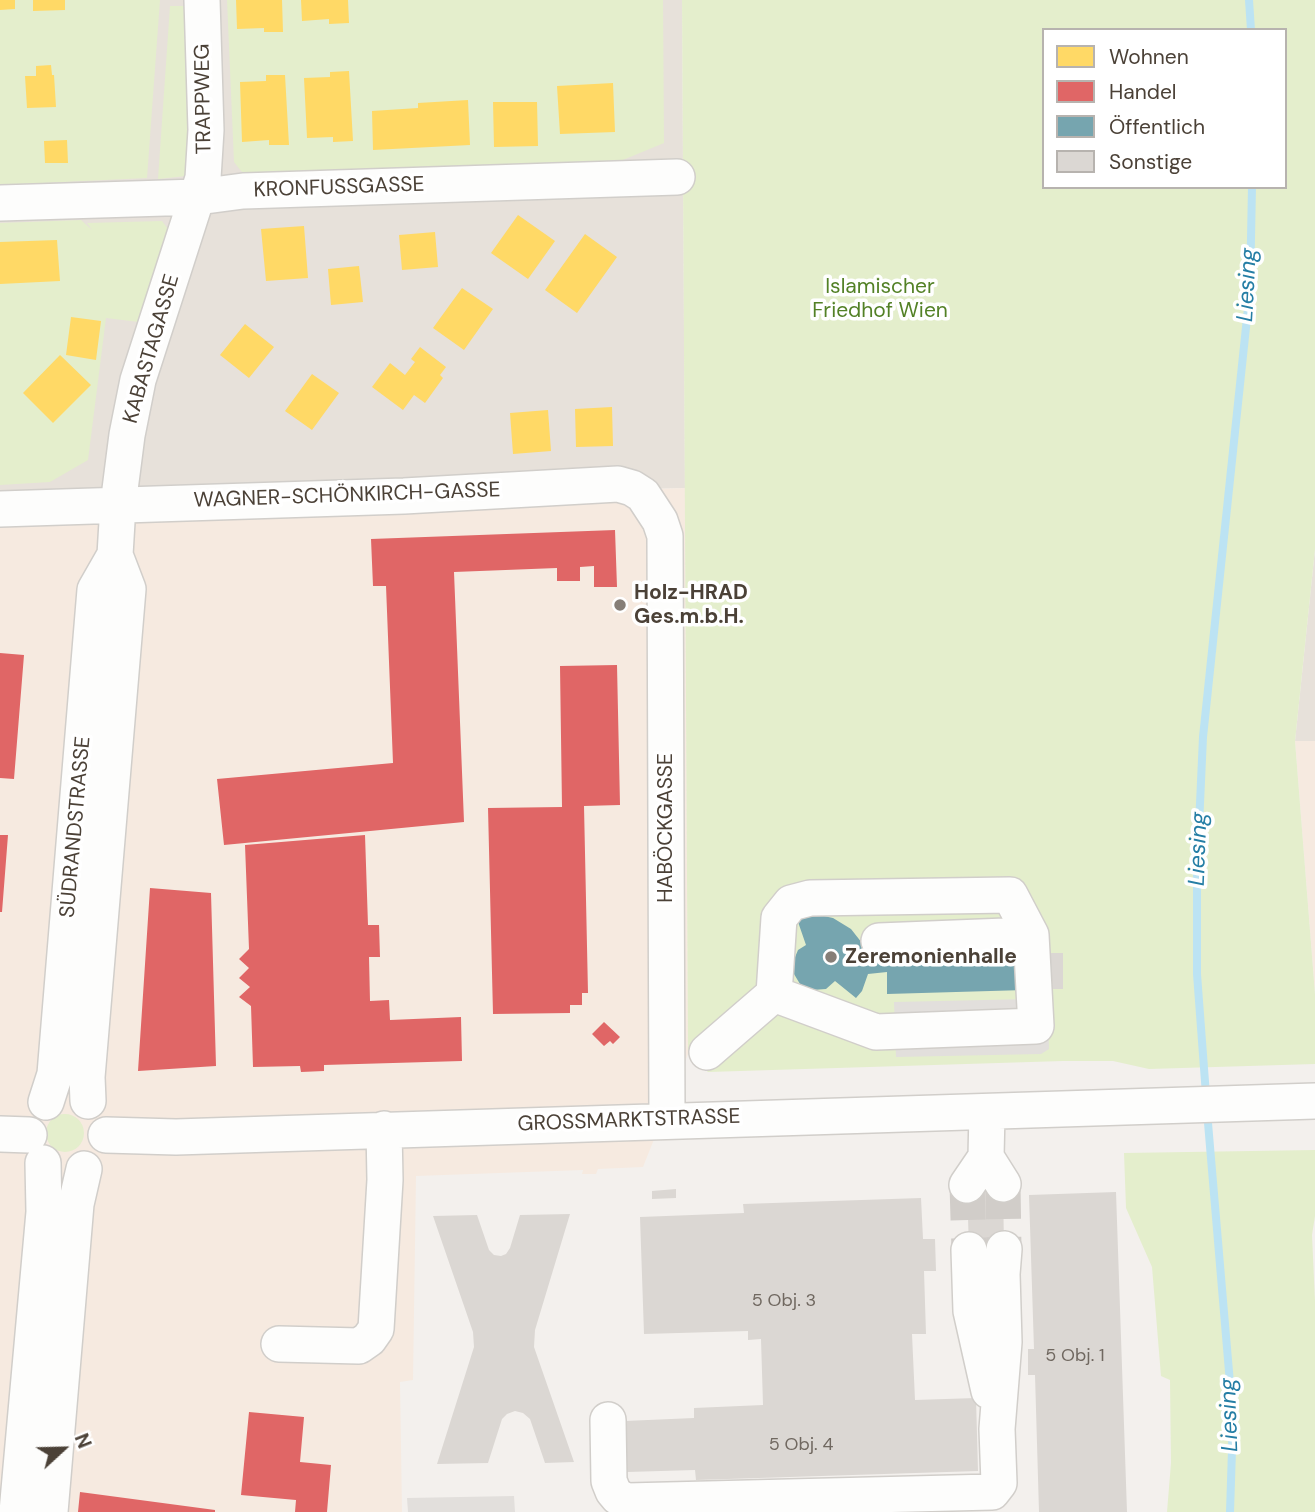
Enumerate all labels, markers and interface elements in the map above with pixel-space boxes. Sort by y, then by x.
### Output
legend [1042,28,1287,189]
street label: TRAPPWEG [190,43,218,155]
text: Wohnen [1109,43,1189,71]
text: Handel [1109,78,1177,106]
text: Öffentlich [1109,113,1205,141]
text: Sonstige [1109,148,1192,176]
street label: KRONFUSSGASSE [253,172,425,204]
water label: Liesing [1232,247,1264,323]
street label: KABASTAGASSE [119,272,185,426]
park label: Islamischer Friedhof Wien [812,274,948,324]
street label: WAGNER-SCHÖNKIRCH-GASSE [193,478,501,514]
place label: Holz-HRAD Ges.m.b.H. [634,580,748,630]
marker: Holz-HRAD Ges.m.b.H. [612,597,628,613]
street label: SÜDRANDSTRASSE [56,735,96,919]
street label: HABÖCKGASSE [653,753,679,903]
water label: Liesing [1184,812,1214,886]
place label: Zeremonienhalle [845,944,1017,970]
marker: Zeremonienhalle [823,949,839,965]
street label: GROSSMARKTSTRASSE [517,1105,741,1137]
house number: 5 Obj. 3 [752,1290,816,1312]
house number: 5 Obj. 1 [1045,1345,1105,1367]
water label: Liesing [1215,1378,1245,1452]
north arrow [28,1414,98,1484]
text: N [69,1430,97,1452]
house number: 5 Obj. 4 [769,1434,833,1456]

